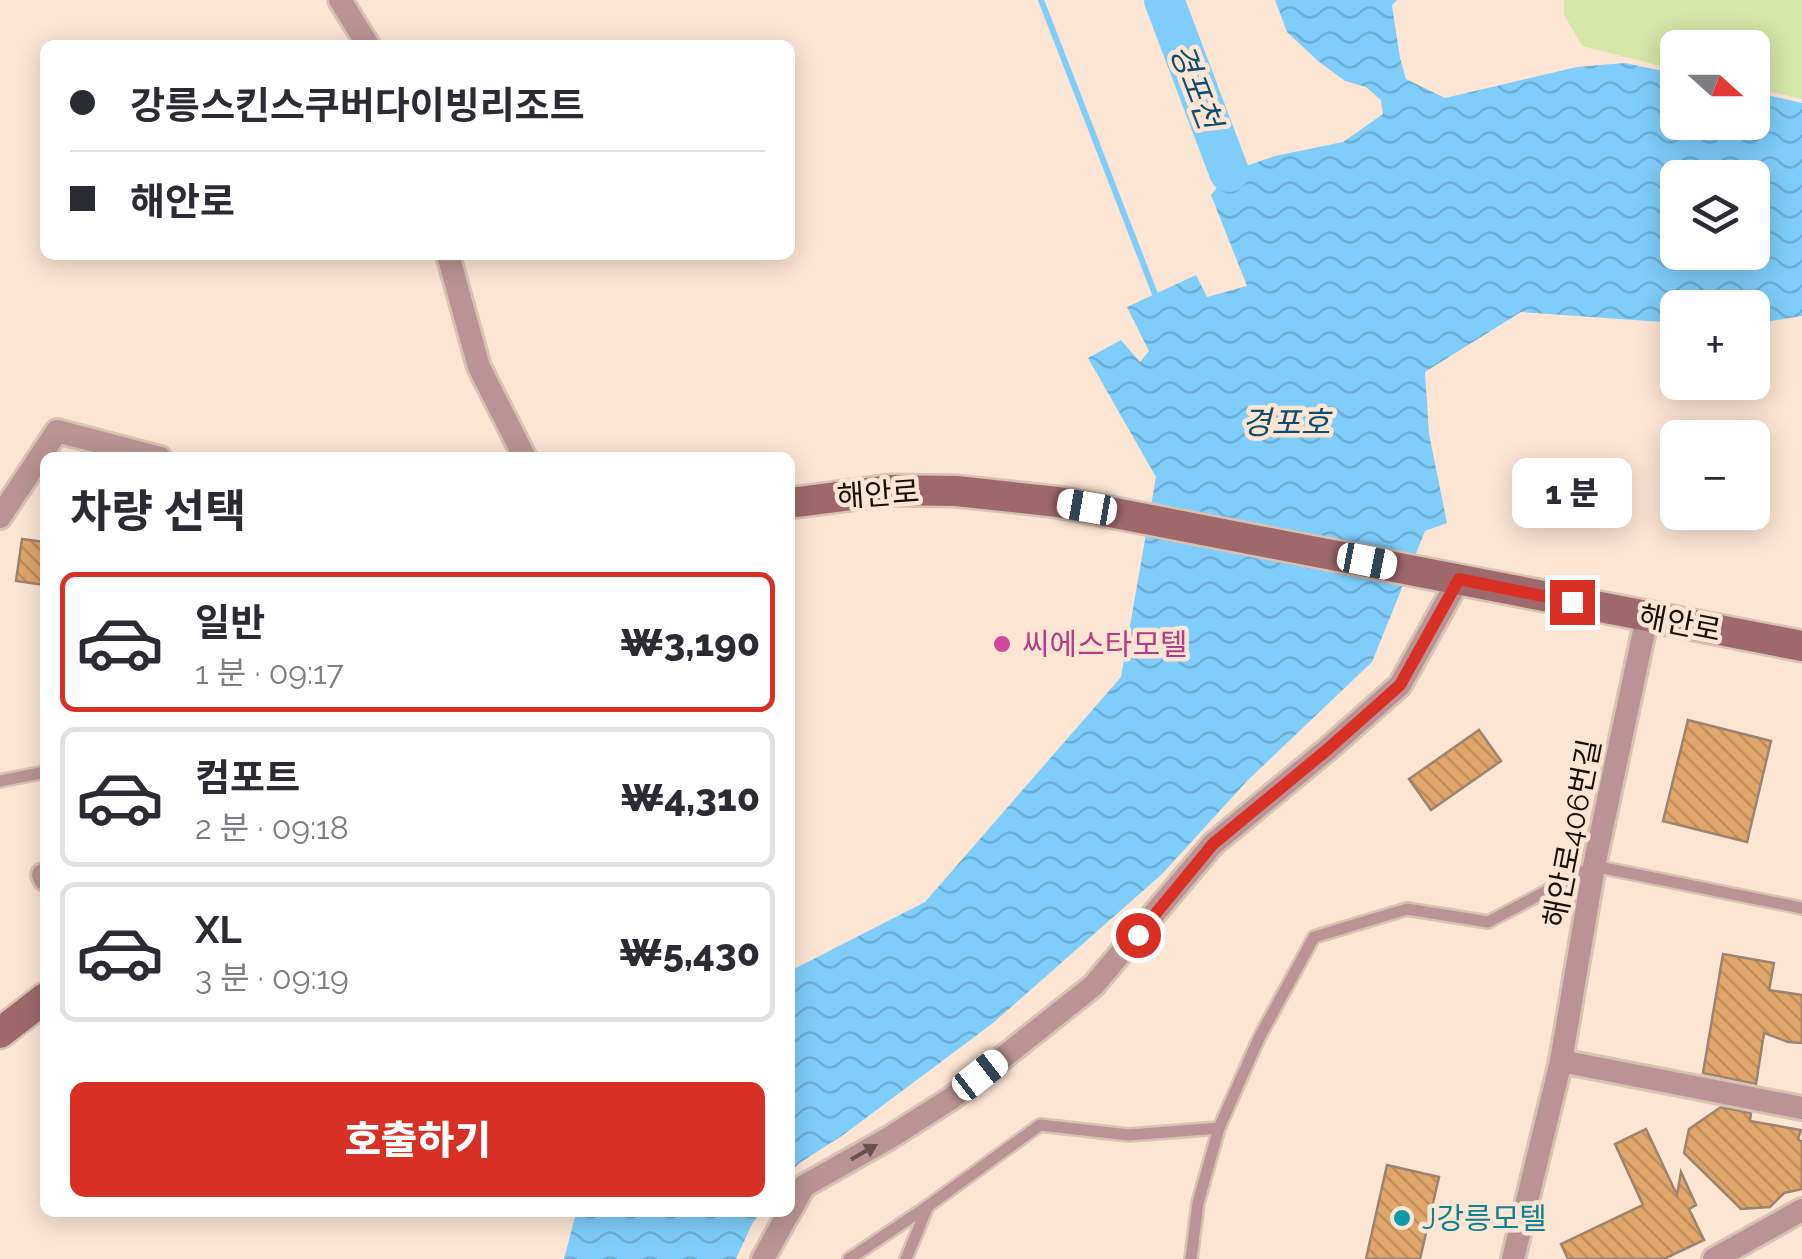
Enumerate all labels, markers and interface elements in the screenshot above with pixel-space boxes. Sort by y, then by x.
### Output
north arrow [1660,30,1770,140]
map controls [1660,30,1770,530]
water label: 경포천 [1163,38,1230,137]
text: 강릉스킨스쿠버다이빙리조트 [130,83,584,128]
button: layers [1660,160,1770,270]
text: 해안로 [130,179,235,224]
button: + [1660,290,1770,400]
water label: 경포호 [1242,404,1333,441]
button: − [1660,420,1770,530]
callout: 1 분 [1512,457,1632,527]
street label: 해안로 [835,474,921,514]
text: 1 분 [1545,474,1599,511]
text: 차량 선택 [70,485,246,538]
car [1055,487,1119,527]
car [1335,541,1399,581]
route end [1550,580,1595,625]
icon: car [75,597,165,687]
street label: 해안로 [1636,598,1724,648]
text: 일반 [195,600,265,645]
text: ₩3,190 [620,620,760,665]
place label: 씨에스타모텔 [1022,627,1188,662]
marker: 씨에스타모텔 [991,633,1013,655]
text: 1 분 · 09:17 [195,654,344,691]
street label: 해안로406번길 [1537,736,1607,930]
icon: car [75,752,165,842]
text: 컴포트 [195,755,300,800]
text: ₩4,310 [620,775,760,820]
text: 2 분 · 09:18 [195,809,349,846]
icon: car [75,907,165,997]
text: XL [195,907,242,952]
route start [1116,913,1161,958]
text: ₩5,430 [619,930,760,975]
text: 3 분 · 09:19 [195,959,349,996]
car [947,1045,1013,1105]
button: 호출하기 [70,1082,765,1197]
one-way arrow [850,1144,878,1162]
place label: J강릉모텔 [1422,1201,1547,1236]
marker: J강릉모텔 [1391,1207,1413,1229]

